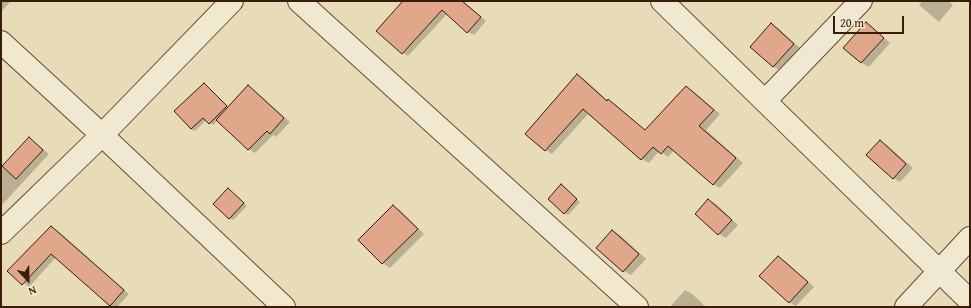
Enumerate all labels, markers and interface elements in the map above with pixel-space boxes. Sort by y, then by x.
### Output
scale bar [835,8,906,34]
text: 20 m [840,14,864,31]
north arrow [8,260,48,300]
text: N [26,282,39,300]

